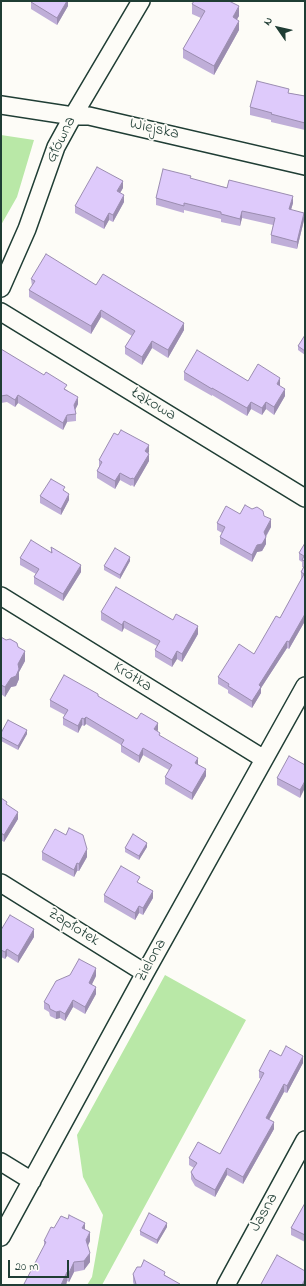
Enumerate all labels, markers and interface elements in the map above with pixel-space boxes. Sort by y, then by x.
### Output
north arrow [258,8,298,48]
text: N [259,14,277,29]
street label: Główna [43,114,81,166]
street label: Wiejska [127,115,181,145]
street label: Łąkowa [127,384,179,426]
street label: Krótka [109,659,155,697]
street label: Zapłotek [44,905,102,951]
street label: Zielona [132,936,172,986]
street label: Jasna [247,1190,283,1236]
scale bar [10,1252,71,1278]
text: 20 m [15,1258,38,1276]

